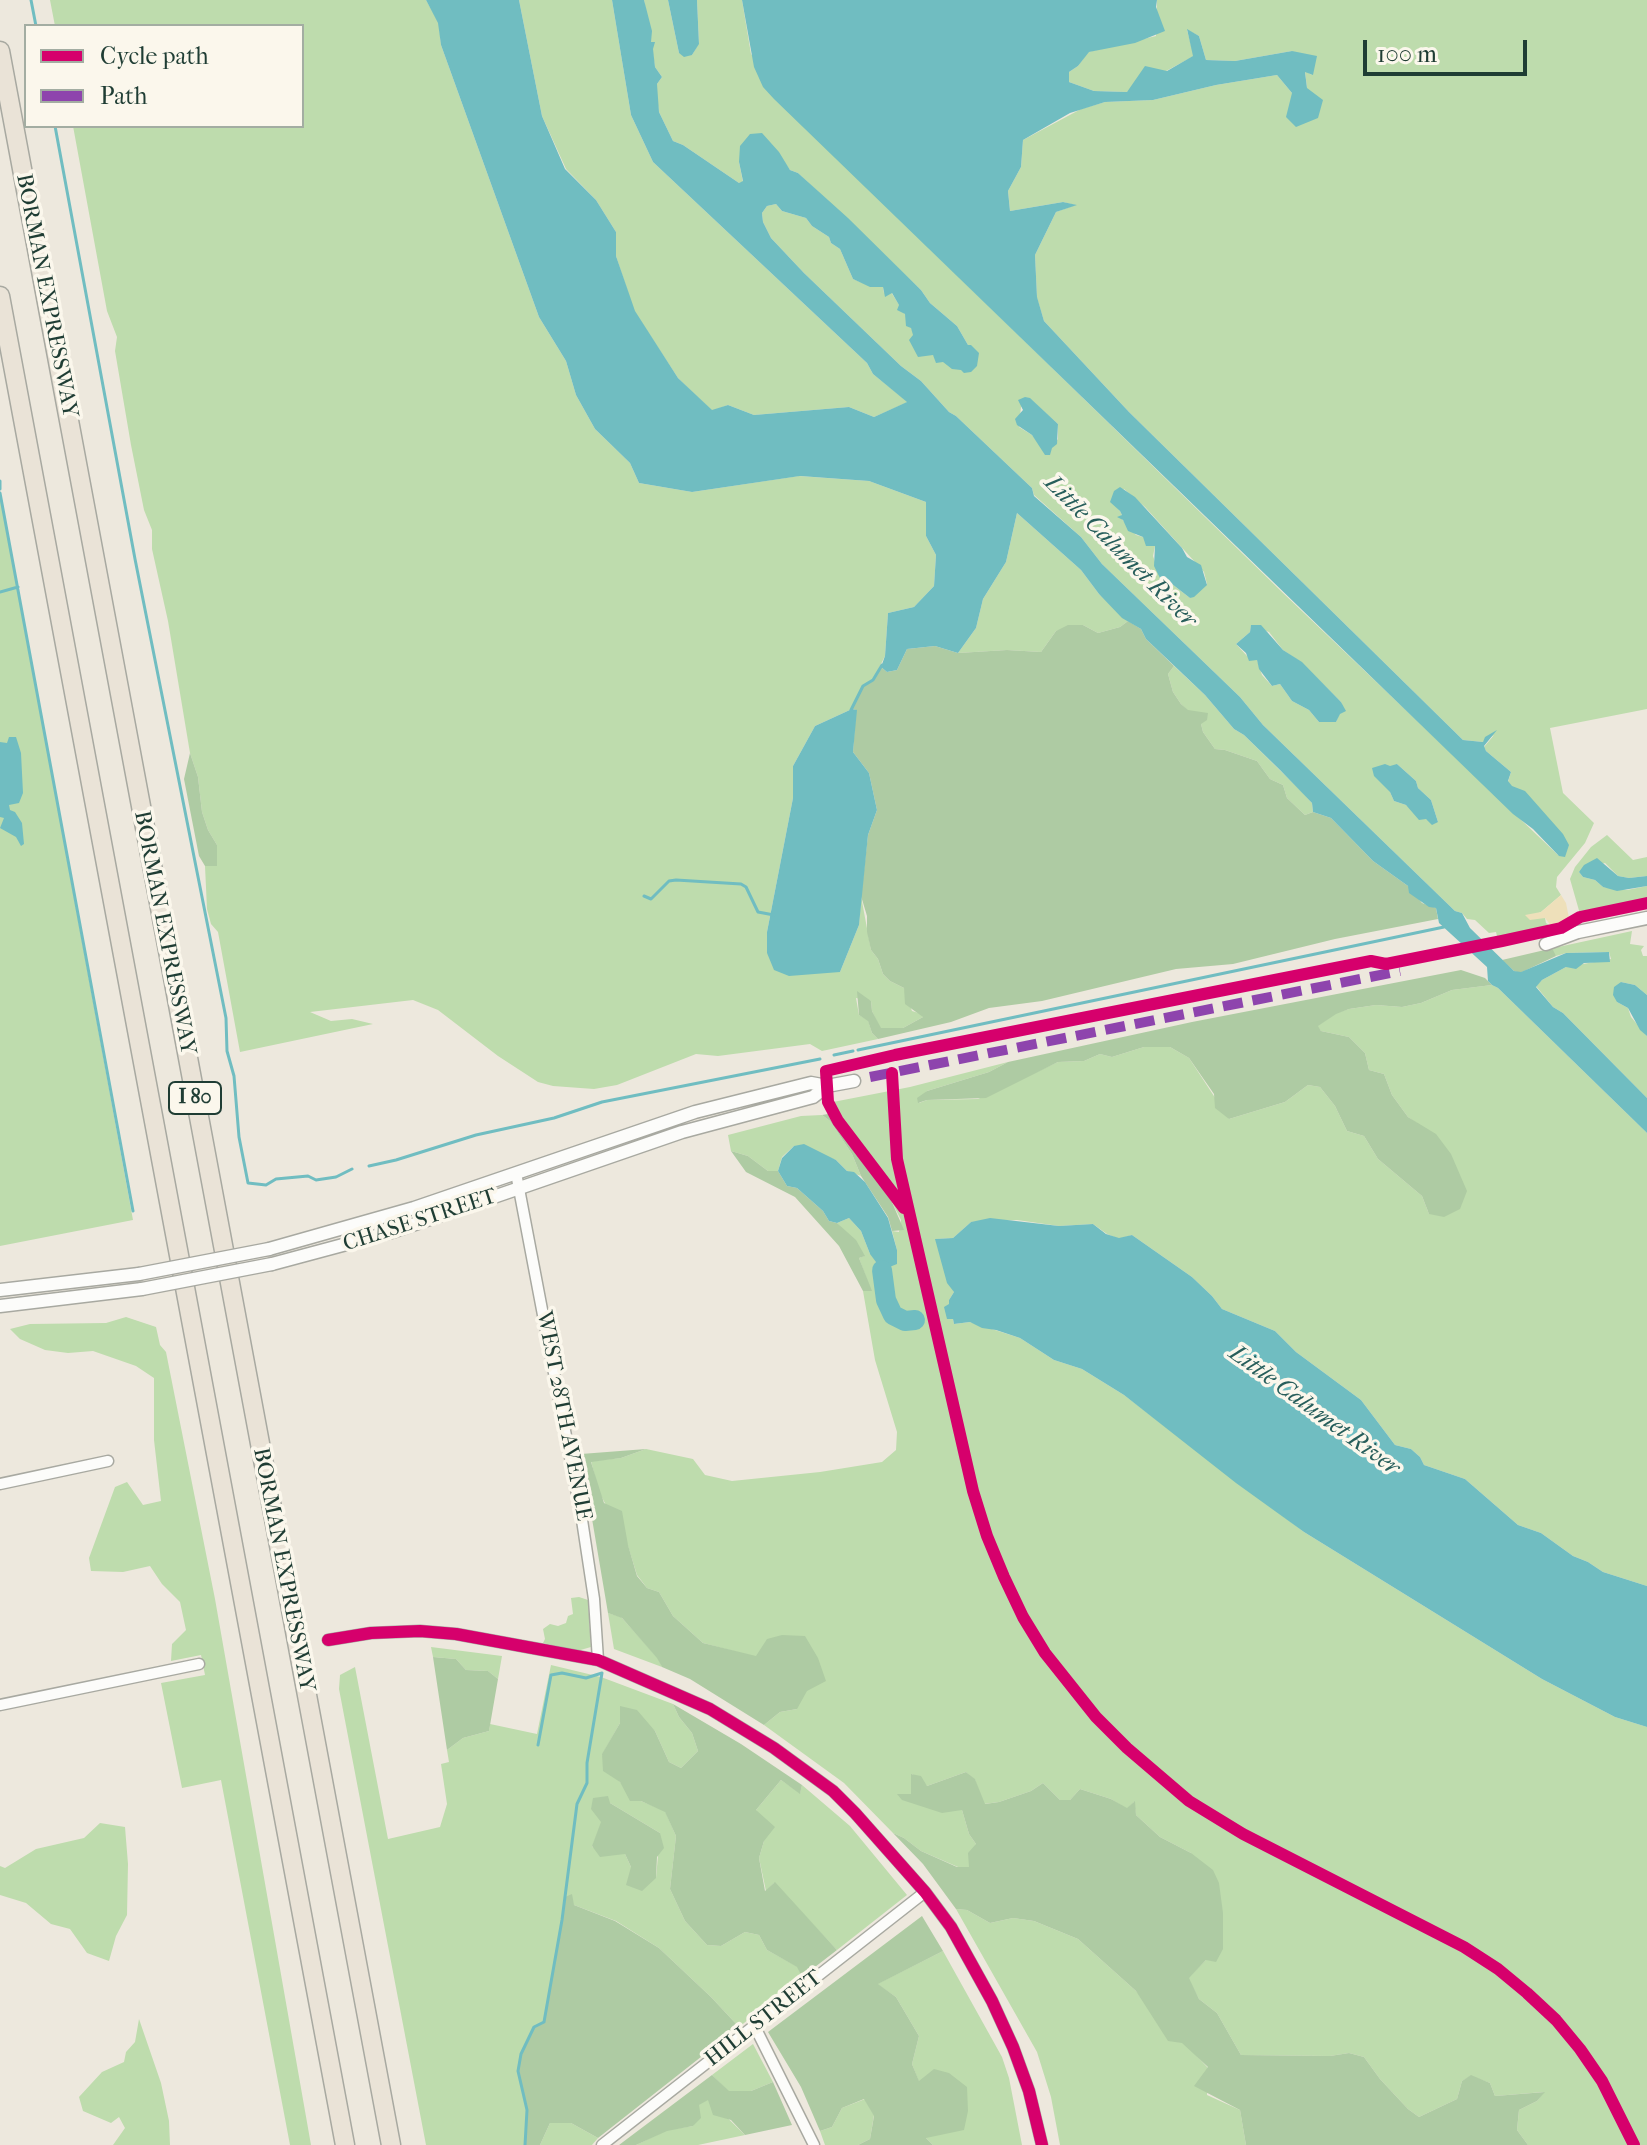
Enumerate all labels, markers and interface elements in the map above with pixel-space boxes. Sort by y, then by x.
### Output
legend [24,24,304,128]
scale bar [1367,24,1531,74]
text: 100 m [1377,40,1437,68]
text: Cycle path [100,42,209,70]
text: Path [100,82,147,110]
street label: BORMAN EXPRESSWAY [9,172,83,420]
water label: Little Calumet River [1038,470,1202,634]
street label: BORMAN EXPRESSWAY [127,809,201,1057]
road number: I 80 [169,1082,221,1114]
street label: CHASE STREET [340,1184,500,1258]
street label: WEST 28TH AVENUE [530,1309,596,1523]
water label: Little Calumet River [1223,1339,1405,1483]
street label: BORMAN EXPRESSWAY [246,1446,320,1694]
street label: HILL STREET [700,1965,828,2073]

